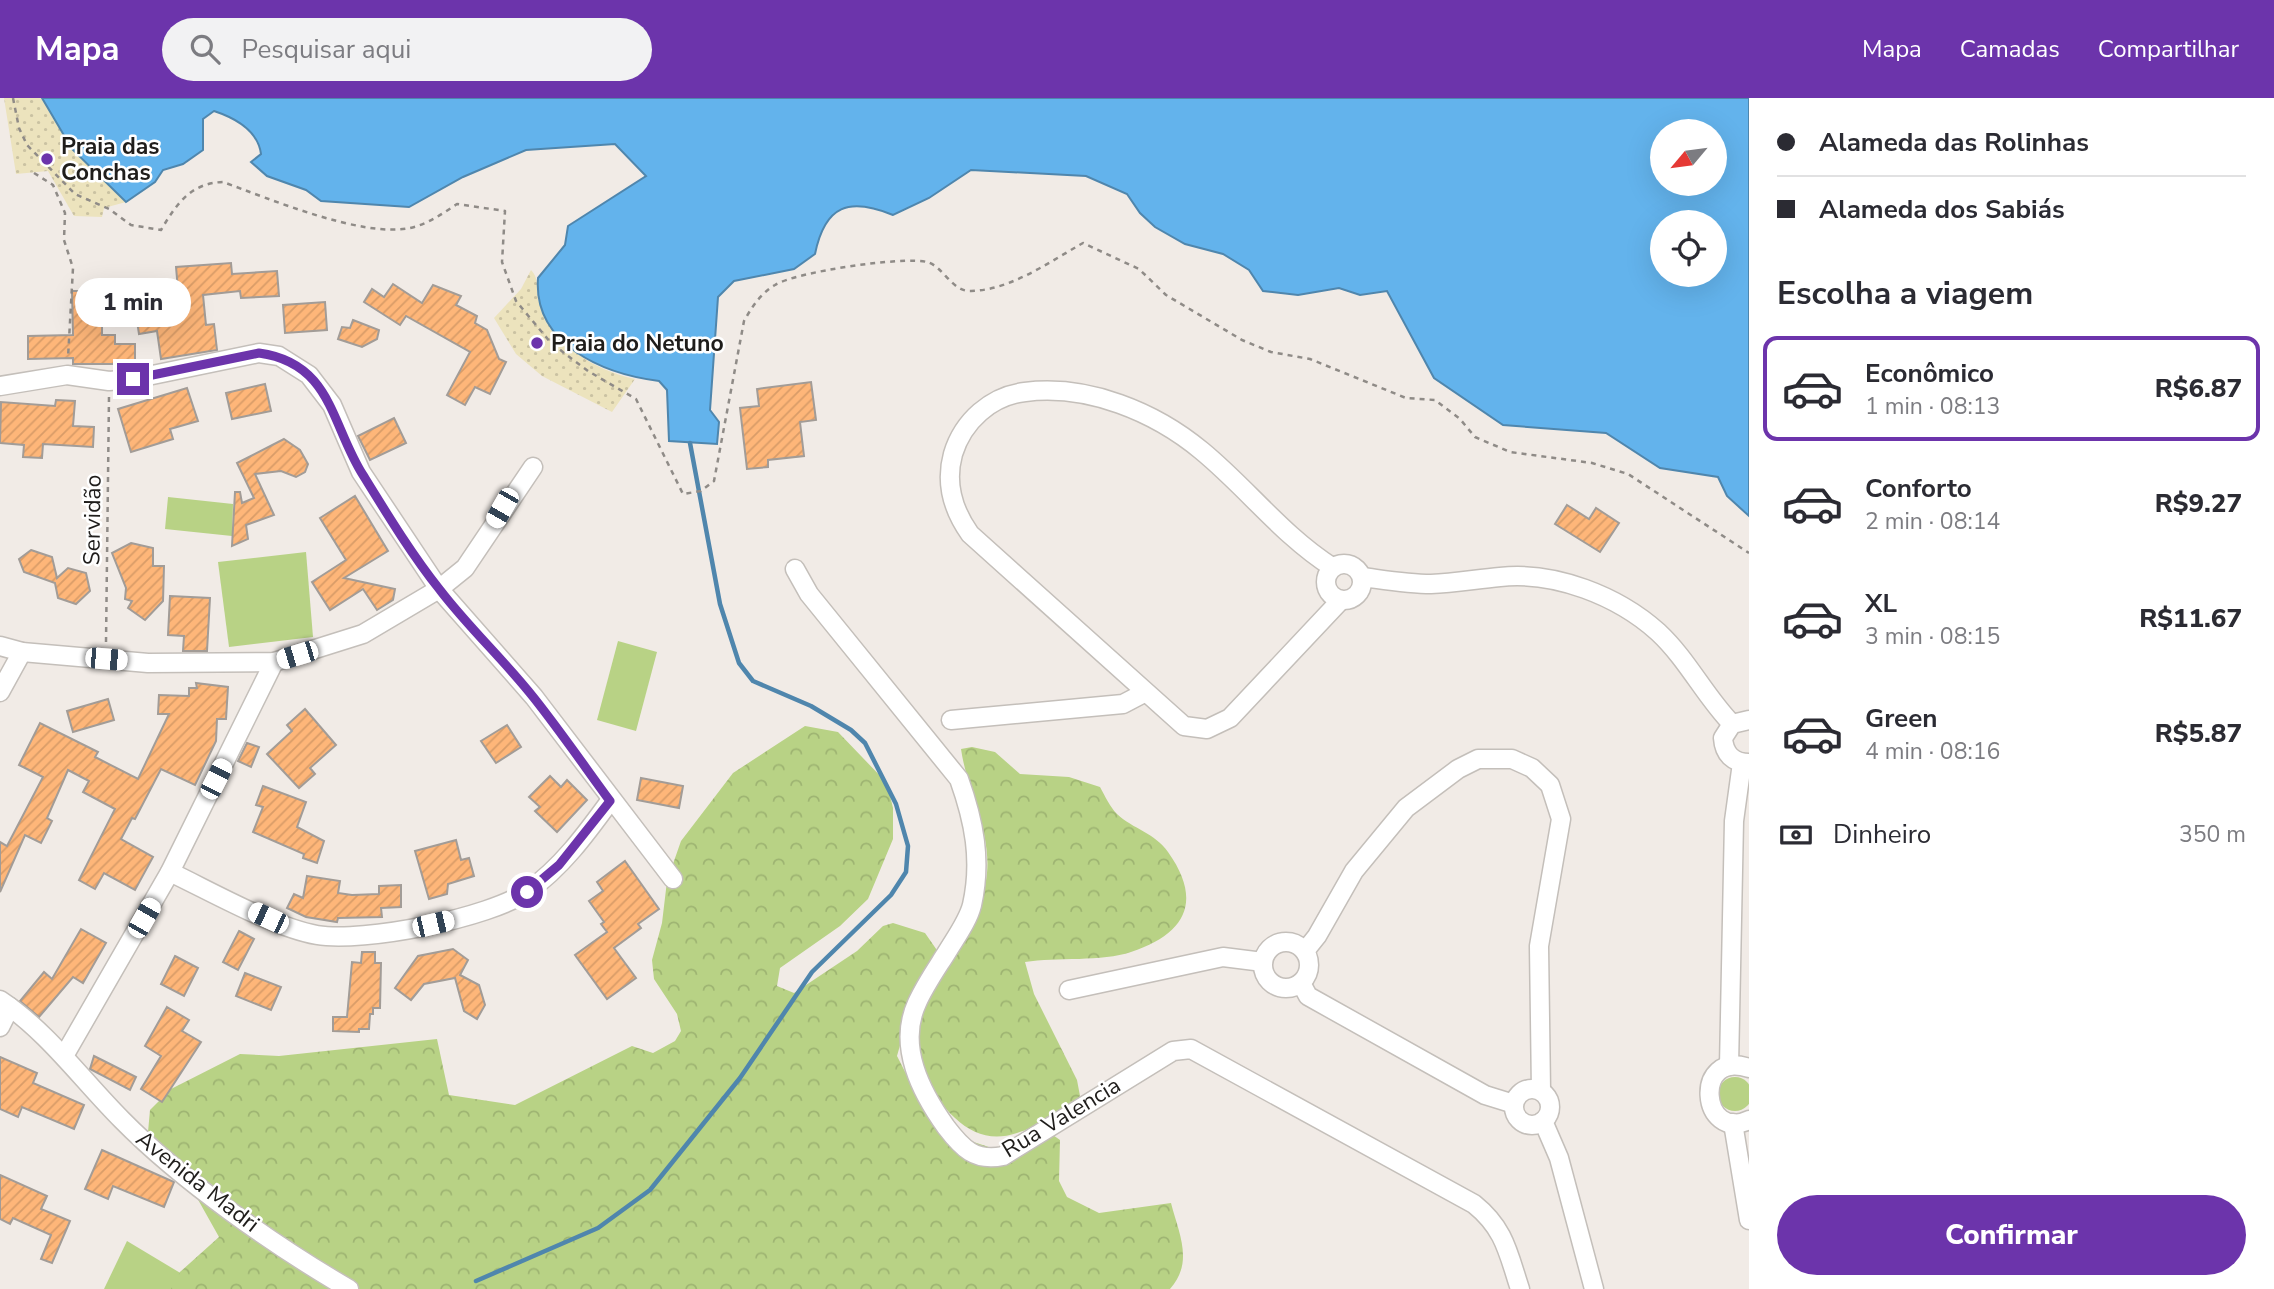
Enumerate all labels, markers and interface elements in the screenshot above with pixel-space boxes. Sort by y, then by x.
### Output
search box [162,18,652,81]
text: Mapa [35,27,120,72]
icon: search [186,30,224,68]
text: Pesquisar aqui [242,32,411,67]
text: Mapa [1862,33,1922,65]
text: Camadas [1960,33,2060,65]
text: Compartilhar [2098,33,2239,65]
north arrow [1650,119,1727,196]
map controls [1650,119,1727,287]
text: Alameda das Rolinhas [1819,125,2089,160]
place label: Praia das Conchas [61,131,160,188]
marker: Praia das Conchas [39,151,55,167]
text: Alameda dos Sabiás [1819,192,2065,227]
button: locate [1650,210,1727,287]
text: Escolha a viagem [1777,272,2033,315]
callout: 1 min [75,278,191,327]
text: 1 min [103,287,163,318]
place label: Praia do Netuno [551,328,724,359]
marker: Praia do Netuno [529,335,545,351]
text: Econômico [1865,356,1994,391]
icon: car [1781,357,1844,420]
route end [117,363,149,395]
text: R$6.87 [2155,371,2242,406]
text: 1 min · 08:13 [1865,391,2000,422]
text: Conforto [1865,471,1972,506]
icon: car [1781,472,1844,535]
street label: Servidão [76,474,109,566]
car [483,485,522,531]
text: R$9.27 [2155,486,2242,521]
text: 2 min · 08:14 [1865,506,2000,537]
text: XL [1865,586,1897,621]
icon: car [1781,587,1844,650]
text: R$11.67 [2139,601,2242,636]
text: 3 min · 08:15 [1865,621,2000,652]
car [274,639,321,671]
car [85,647,128,671]
text: Green [1865,701,1938,736]
icon: car [1781,702,1844,765]
text: R$5.87 [2155,716,2242,751]
text: 4 min · 08:16 [1865,736,2000,767]
car [198,756,235,802]
icon: cash [1777,816,1815,854]
text: Dinheiro [1833,817,1931,852]
text: 350 m [2179,819,2246,850]
route start [511,876,543,908]
car [125,895,164,941]
car [245,900,292,936]
car [411,909,456,939]
street label: Rua Valencia [996,1070,1126,1165]
street label: Avenida Madri [130,1123,266,1239]
button: Confirmar [1777,1195,2246,1275]

